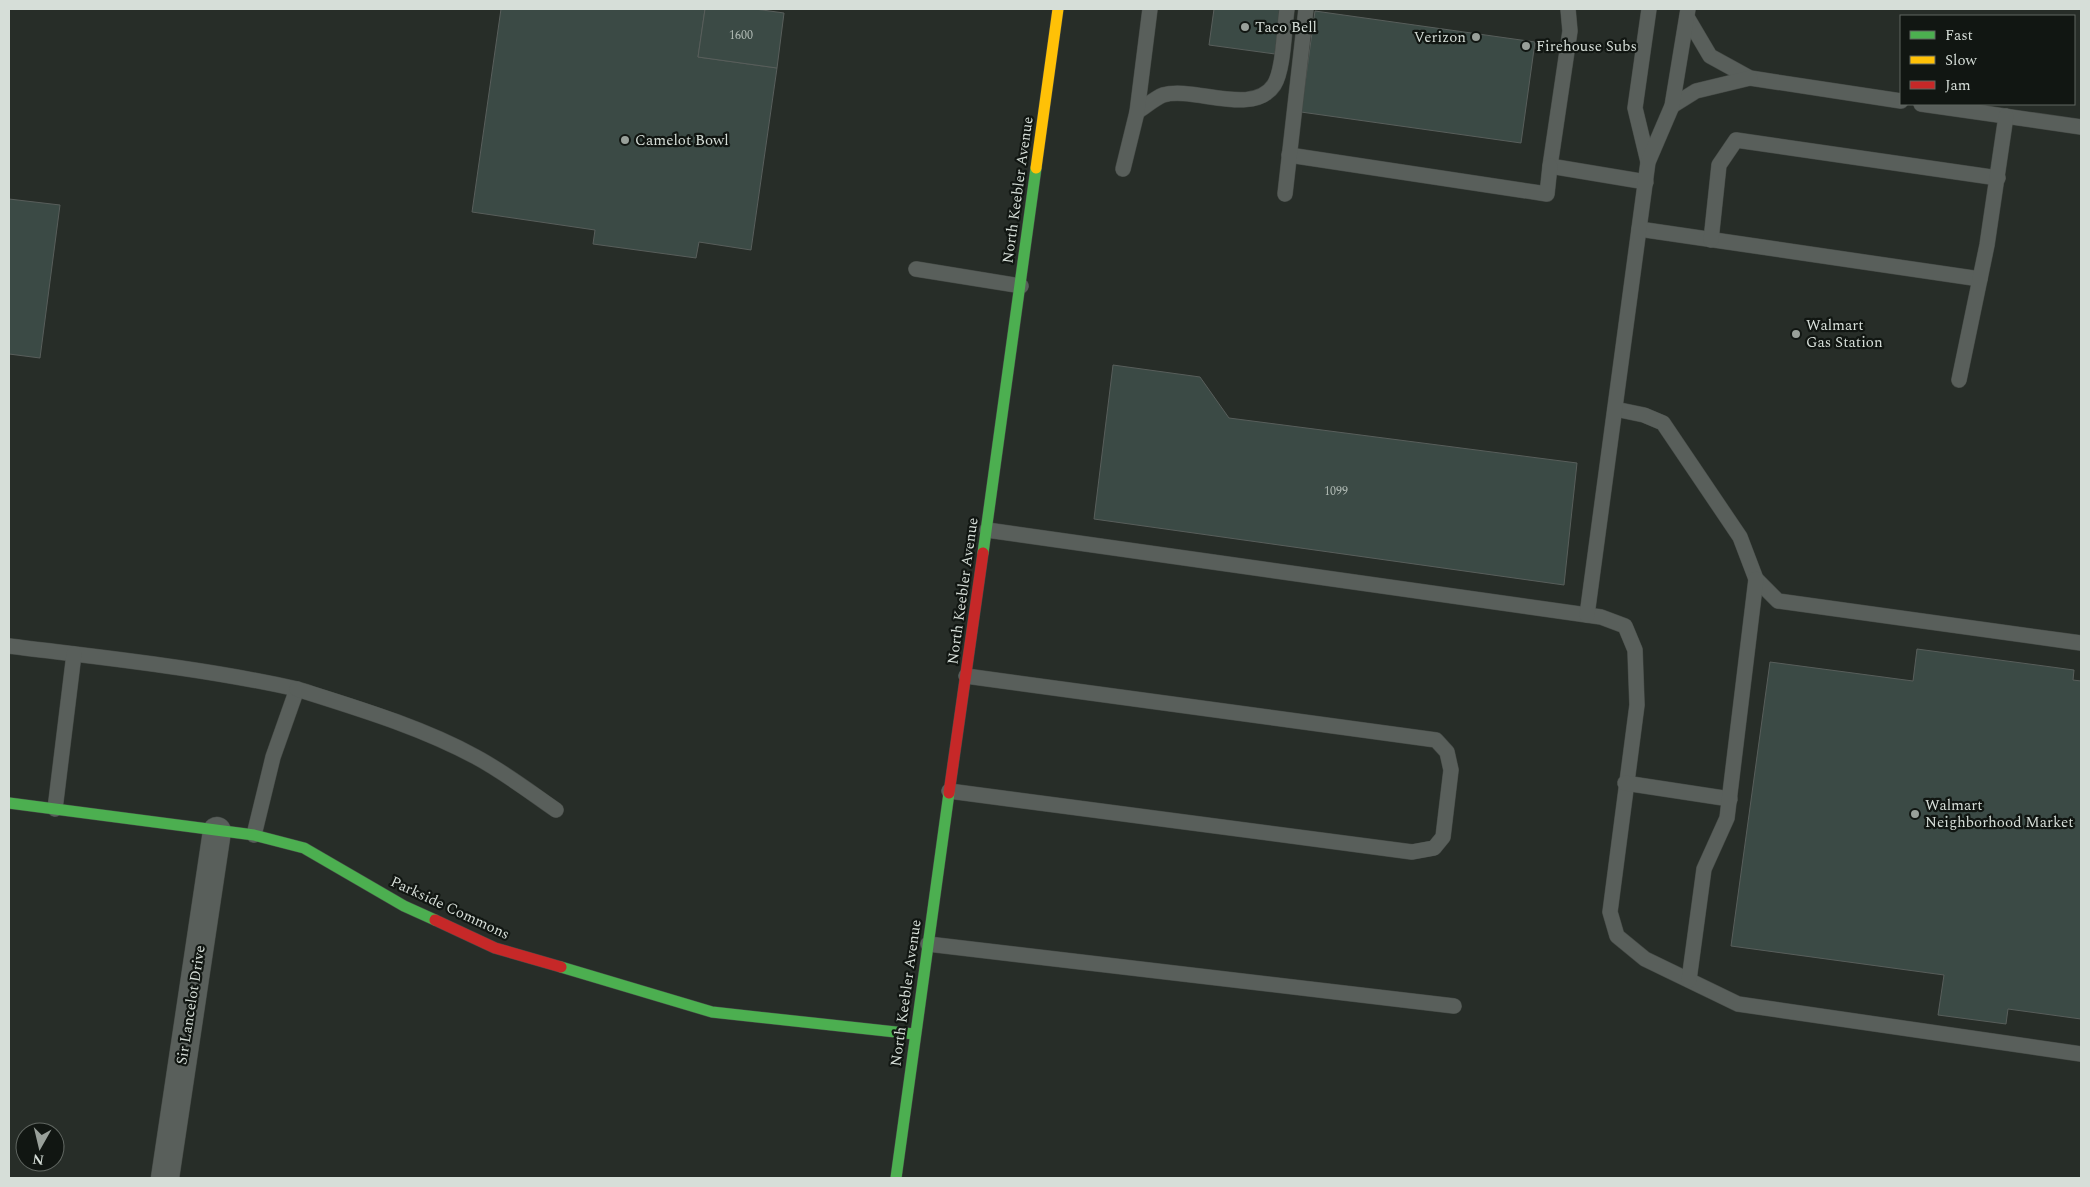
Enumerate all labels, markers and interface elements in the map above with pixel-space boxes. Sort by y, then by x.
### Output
legend [1900,15,2075,105]
place label: Taco Bell [1255,16,1317,39]
marker: Taco Bell [1239,21,1251,33]
text: Fast [1945,24,1973,47]
house number: 1600 [729,26,753,45]
place label: Verizon [1414,26,1466,49]
marker: Verizon [1470,31,1482,43]
place label: Firehouse Subs [1536,35,1637,58]
marker: Firehouse Subs [1520,40,1532,52]
text: Slow [1945,49,1977,72]
text: Jam [1945,74,1971,97]
street label: North Keebler Avenue [996,115,1040,265]
place label: Camelot Bowl [635,129,729,152]
marker: Camelot Bowl [619,134,631,146]
place label: Walmart Gas Station [1806,314,1883,354]
marker: Walmart Gas Station [1790,328,1802,340]
house number: 1099 [1324,482,1348,501]
street label: North Keebler Avenue [941,516,985,666]
place label: Walmart Neighborhood Market [1925,794,2074,834]
marker: Walmart Neighborhood Market [1909,808,1921,820]
street label: Parkside Commons [387,870,513,946]
street label: North Keebler Avenue [884,918,928,1068]
street label: Sir Lancelot Drive [170,944,212,1066]
north arrow [15,1122,65,1172]
text: N [31,1148,45,1171]

